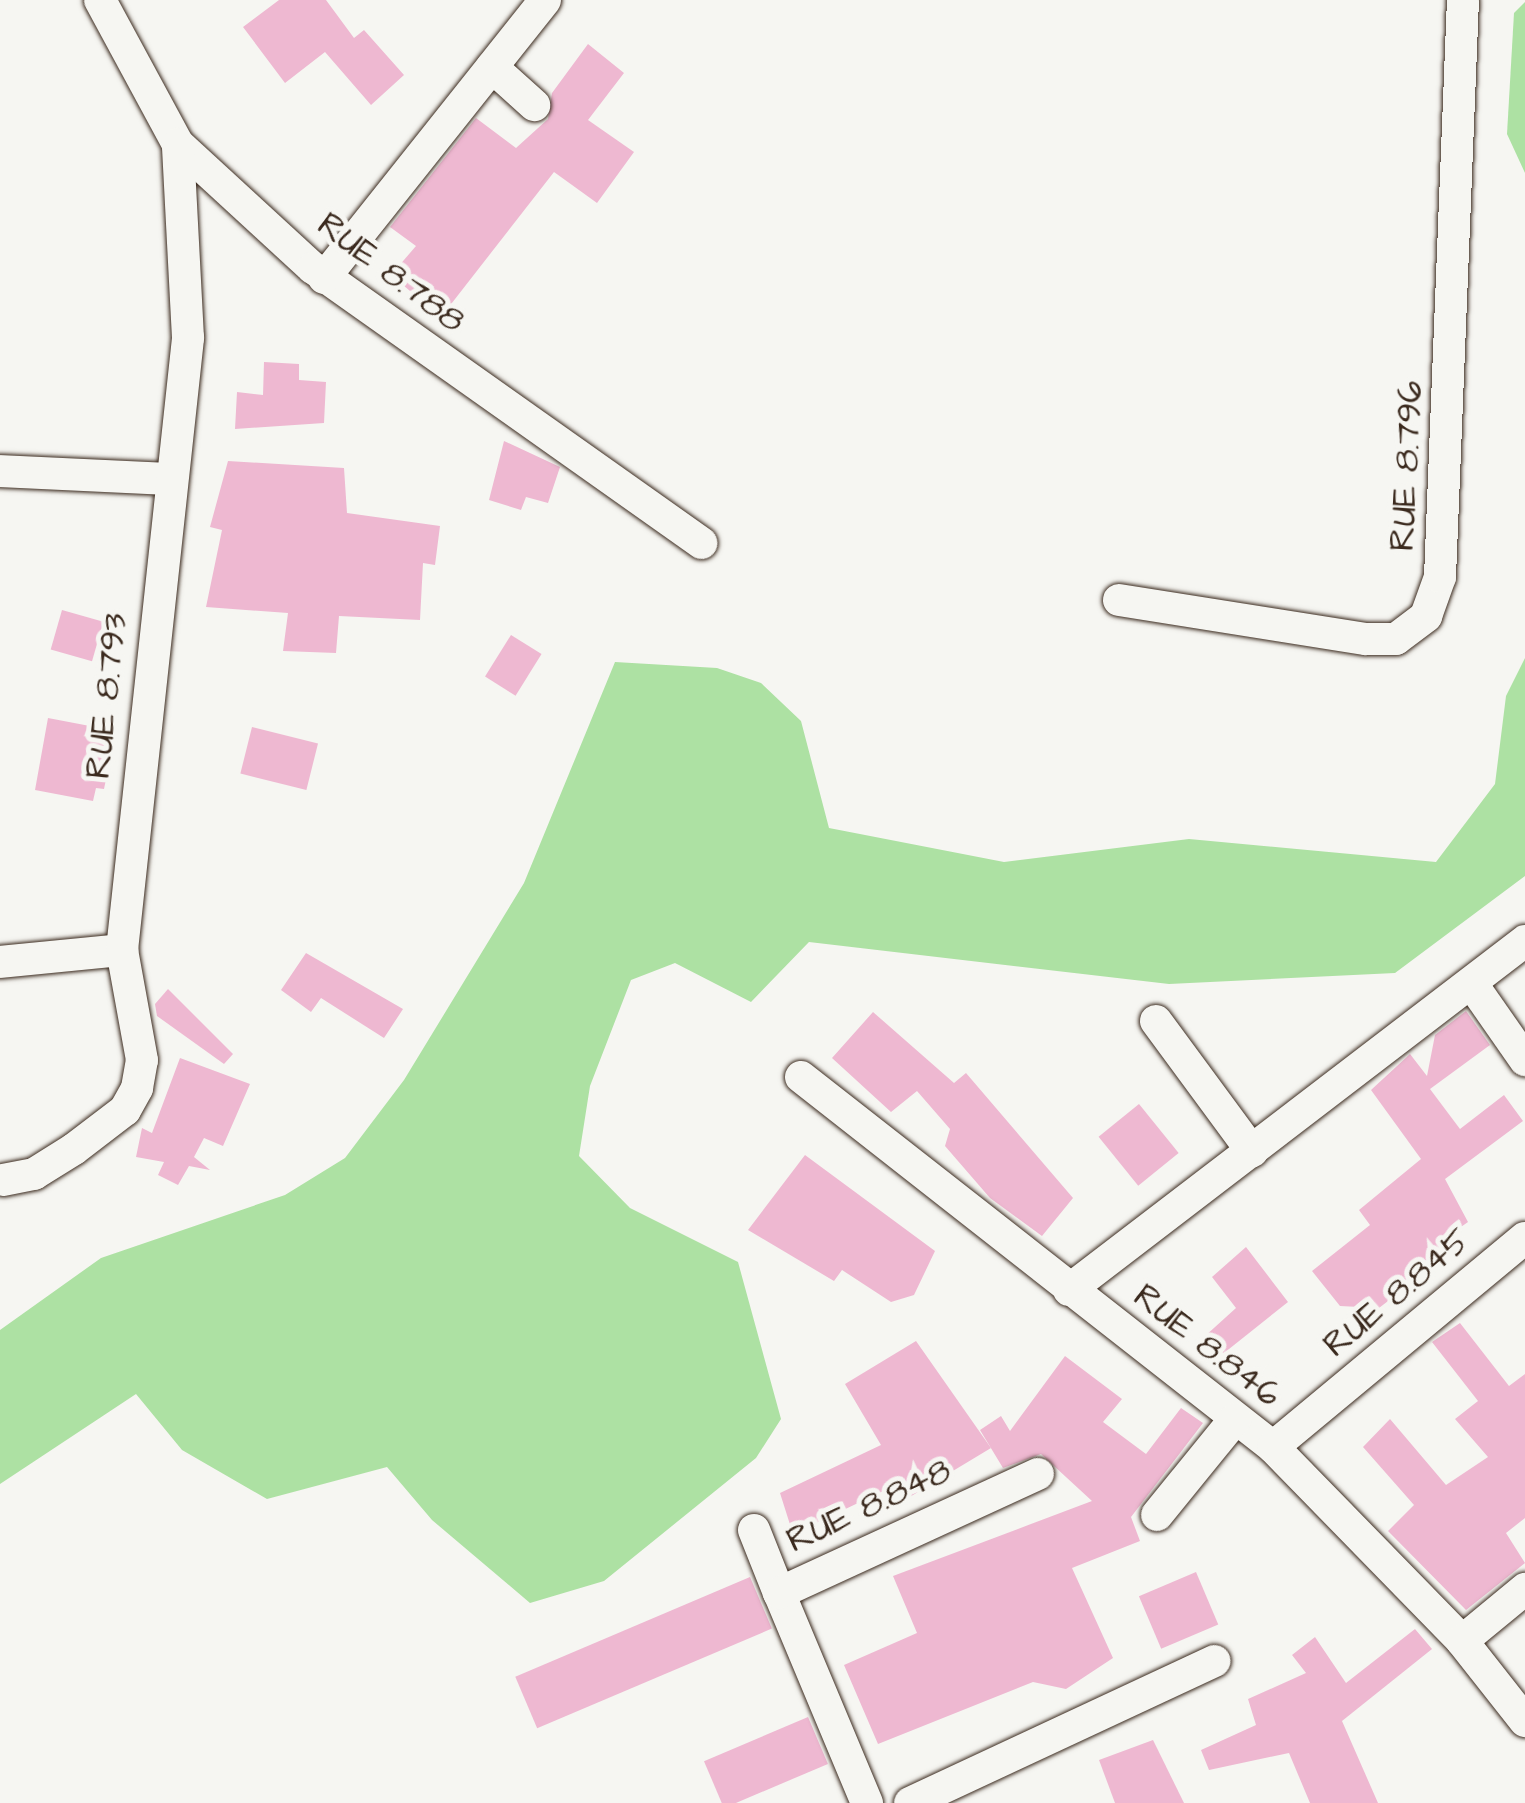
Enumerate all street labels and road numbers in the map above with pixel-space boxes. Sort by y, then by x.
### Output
street label: RUE 8.788 [309,204,473,342]
street label: RUE 8.796 [1382,380,1432,552]
street label: RUE 8.793 [77,611,137,781]
street label: RUE 8.845 [1315,1220,1479,1366]
street label: RUE 8.846 [1125,1275,1289,1417]
street label: RUE 8.848 [780,1450,958,1562]

